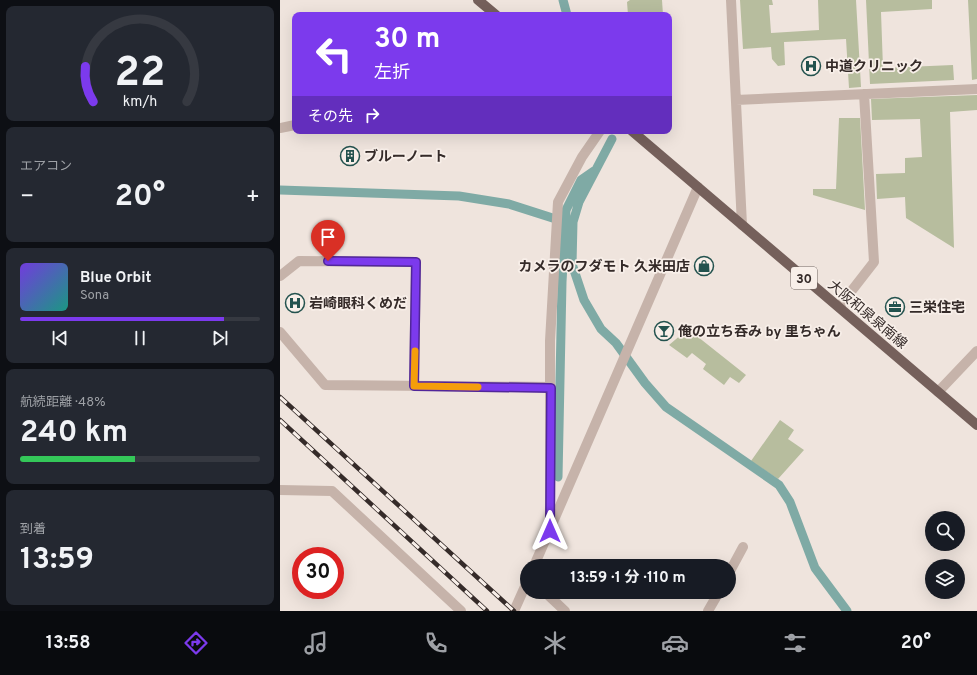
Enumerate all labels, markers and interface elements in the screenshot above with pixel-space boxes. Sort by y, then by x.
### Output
text: 30 m [374,22,440,58]
icon: left [308,28,360,80]
text: 22 [115,47,165,100]
hospital icon: 中道クリニック [800,55,822,77]
place label: 中道クリニック [825,59,923,76]
text: 左折 [374,62,410,85]
text: km/h [123,92,157,110]
icon: right [361,104,383,126]
text: その先 [308,108,353,127]
building icon: ブルーノート [339,145,361,167]
place label: ブルーノート [364,148,447,166]
text: エアコン [20,159,72,175]
text: 20° [115,179,165,216]
text: − [20,184,34,211]
text: + [246,184,260,211]
pin [311,220,345,261]
icon: arrive [317,226,339,248]
shop icon: カメラのフダモト 久米田店 [693,255,715,277]
place label: カメラのフダモト 久米田店 [519,258,690,276]
road number: 30 [791,267,817,289]
text: Blue Orbit [80,269,151,288]
street label: 大阪和泉泉南線 [824,276,911,353]
text: Sona [80,288,109,304]
hospital icon: 岩崎眼科くめだ [284,292,306,314]
place label: 岩崎眼科くめだ [309,296,407,313]
office icon: 三栄住宅 [884,296,906,318]
place label: 三栄住宅 [909,299,965,317]
bar icon: 俺の立ち呑み by 里ちゃん [653,320,675,342]
place label: 俺の立ち呑み by 里ちゃん [678,324,841,341]
icon: previous [49,327,71,349]
icon: pause [129,327,151,349]
icon: next [209,327,231,349]
text: 航続距離 · 48% [20,395,105,411]
text: 240 km [20,415,128,452]
position arrow [529,510,571,552]
map controls [925,511,965,599]
button: search [925,511,965,551]
text: 到着 [20,522,46,538]
text: 13:59 [20,542,94,579]
speed limit sign: 30 [292,547,344,599]
button: layers [925,559,965,599]
text: 13:59 · 1 分 · 110 m [570,569,686,588]
icon: directions [182,629,210,657]
icon: music [302,629,330,657]
icon: phone [422,629,450,657]
icon: climate [541,629,569,657]
icon: car [661,629,689,657]
icon: filters [781,629,809,657]
text: 13:58 [46,632,91,655]
text: 20° [901,632,931,655]

